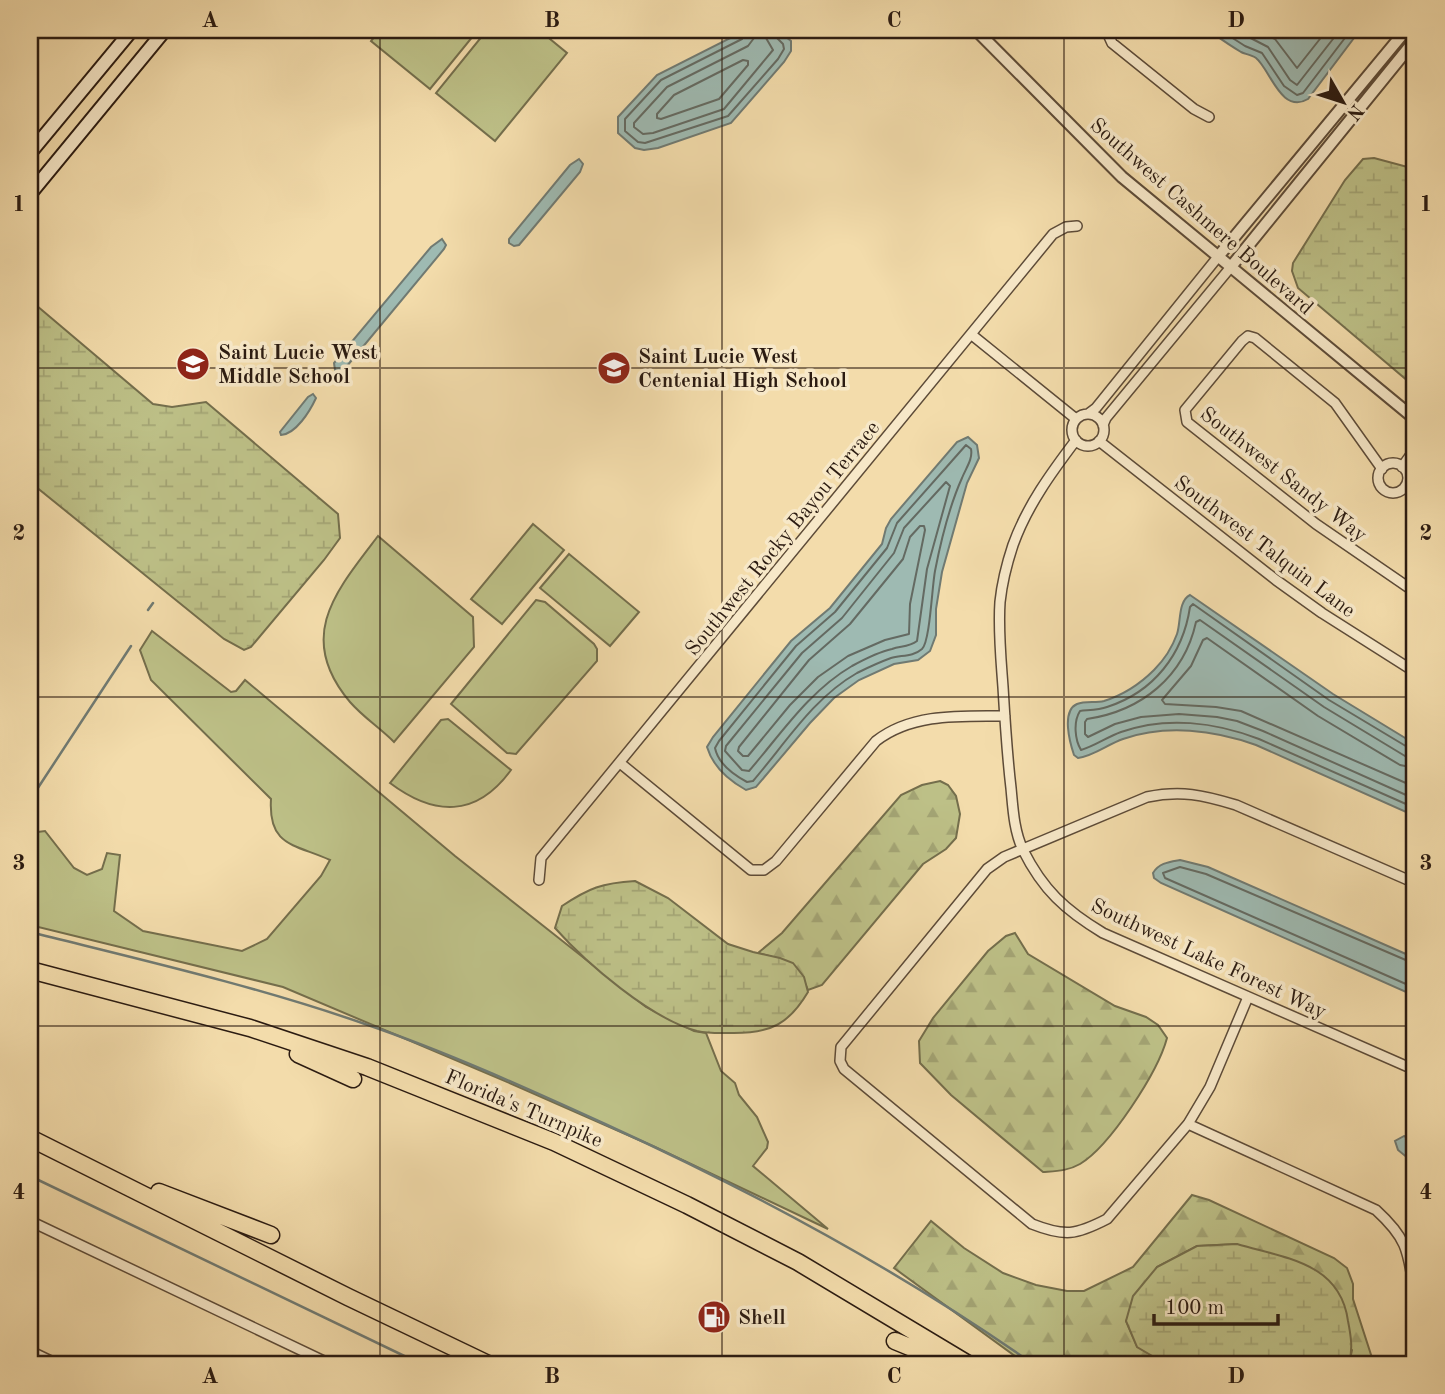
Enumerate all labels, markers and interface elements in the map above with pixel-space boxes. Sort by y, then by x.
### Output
text: A [201,9,219,32]
text: B [544,9,560,32]
text: C [886,9,902,32]
text: D [1227,9,1245,32]
north arrow [1308,66,1378,136]
text: N [1342,100,1366,123]
street label: Southwest Cashmere Boulevard [1085,115,1317,320]
text: 1 [12,193,26,216]
text: 1 [1419,193,1433,216]
place label: Saint Lucie West Middle School [218,343,378,388]
school or university icon: Saint Lucie West Middle School [174,345,212,383]
place label: Saint Lucie West Centenial High School [638,347,847,392]
school or university icon: Saint Lucie West Centenial High School [595,349,633,387]
street label: Southwest Sandy Way [1196,404,1370,547]
street label: Southwest Rocky Bayou Terrace [682,418,884,660]
street label: Southwest Talquin Lane [1170,472,1359,622]
text: 2 [12,522,26,545]
text: 2 [1419,522,1433,545]
text: 3 [12,852,26,875]
text: 3 [1419,852,1433,875]
street label: Southwest Lake Forest Way [1087,895,1329,1023]
street label: Florida's Turnpike [441,1067,605,1152]
text: 4 [12,1181,26,1204]
text: 4 [1419,1181,1433,1204]
scale bar [1154,1282,1279,1326]
fuel station icon: Shell [695,1298,733,1336]
text: 100 m [1165,1298,1224,1319]
place label: Shell [738,1308,786,1329]
text: A [201,1365,219,1388]
text: B [544,1365,560,1388]
text: C [886,1365,902,1388]
text: D [1227,1365,1245,1388]

